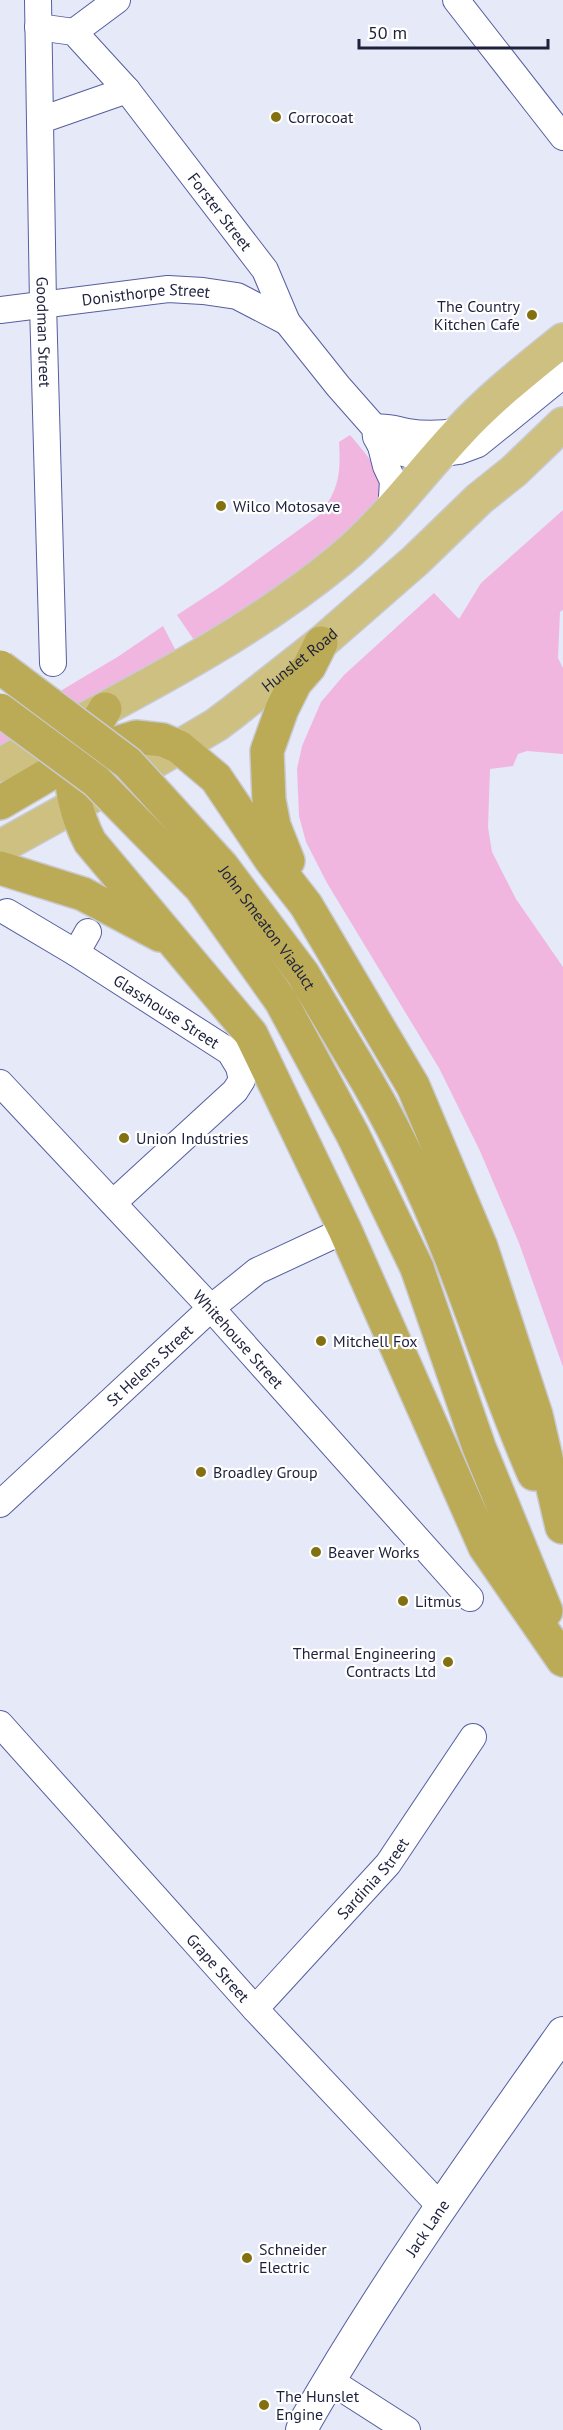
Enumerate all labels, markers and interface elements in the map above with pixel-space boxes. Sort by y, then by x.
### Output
scale bar [359,12,548,50]
text: 50 m [368,21,407,44]
place label: Corrocoat [288,107,354,127]
marker: Corrocoat [269,110,283,124]
street label: Forster Street [184,168,257,255]
street label: Goodman Street [33,277,55,388]
street label: Donisthorpe Street [81,279,212,310]
place label: The Country Kitchen Cafe [434,296,521,334]
marker: The Country Kitchen Cafe [525,308,539,322]
place label: Wilco Motosave [233,496,340,516]
marker: Wilco Motosave [214,499,228,513]
street label: Hunslet Road [257,623,341,696]
street label: John Smeaton Viaduct [214,860,320,994]
street label: Glasshouse Street [110,970,224,1053]
place label: Union Industries [136,1128,249,1148]
marker: Union Industries [117,1131,131,1145]
street label: Whitehouse Street [189,1286,288,1393]
street label: St Helens Street [102,1320,197,1410]
place label: Mitchell Fox [333,1331,418,1351]
marker: Mitchell Fox [314,1334,328,1348]
place label: Broadley Group [213,1462,318,1482]
marker: Broadley Group [194,1465,208,1479]
place label: Beaver Works [328,1542,420,1562]
marker: Beaver Works [309,1545,323,1559]
place label: Litmus [415,1591,462,1611]
marker: Litmus [396,1594,410,1608]
place label: Thermal Engineering Contracts Ltd [293,1643,436,1681]
marker: Thermal Engineering Contracts Ltd [441,1655,455,1669]
street label: Sardinia Street [332,1833,413,1923]
street label: Grape Street [182,1929,254,2007]
street label: Jack Lane [400,2196,453,2261]
place label: Schneider Electric [259,2239,327,2277]
marker: Schneider Electric [240,2251,254,2265]
place label: The Hunslet Engine [276,2386,360,2424]
marker: The Hunslet Engine [257,2398,271,2412]

